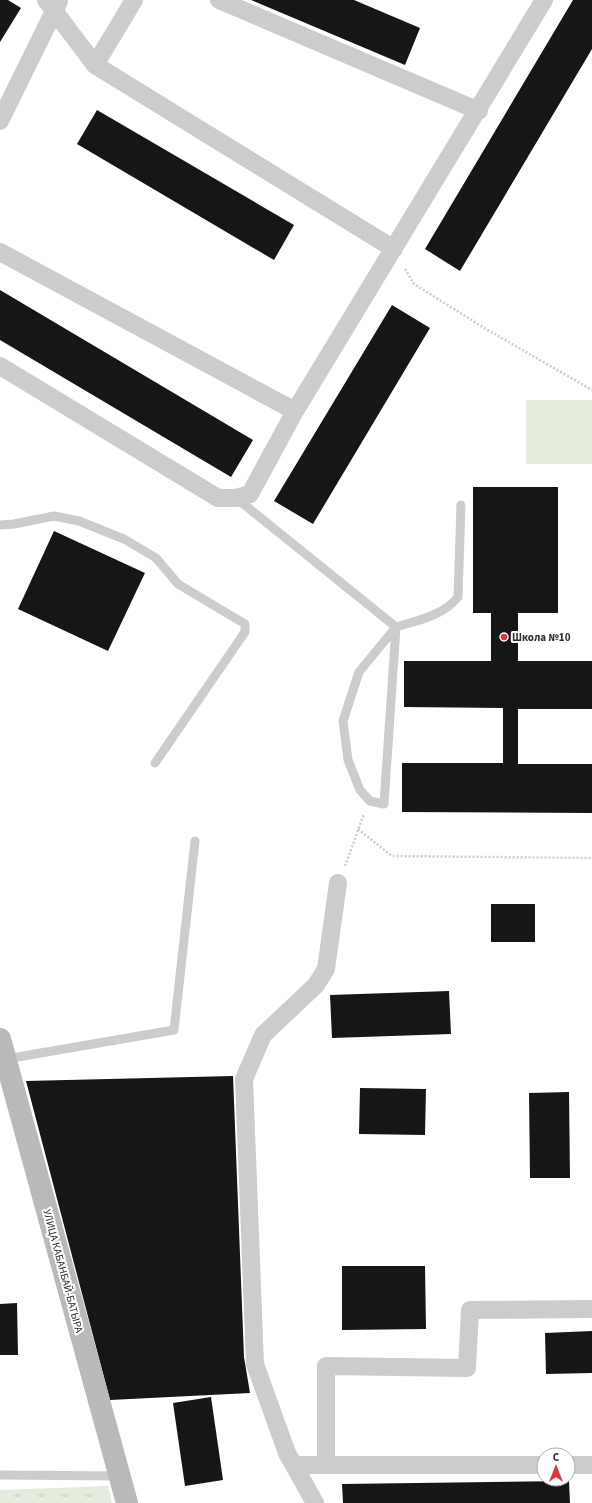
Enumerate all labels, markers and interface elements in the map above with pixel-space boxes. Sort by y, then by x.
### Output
place label: Школа №10 [512,630,571,645]
marker: Школа №10 [499,632,509,642]
street label: УЛИЦА КАБАНБАЙ-БАТЫРА [39,1208,87,1334]
north arrow [536,1447,576,1487]
text: С [553,1450,560,1465]

